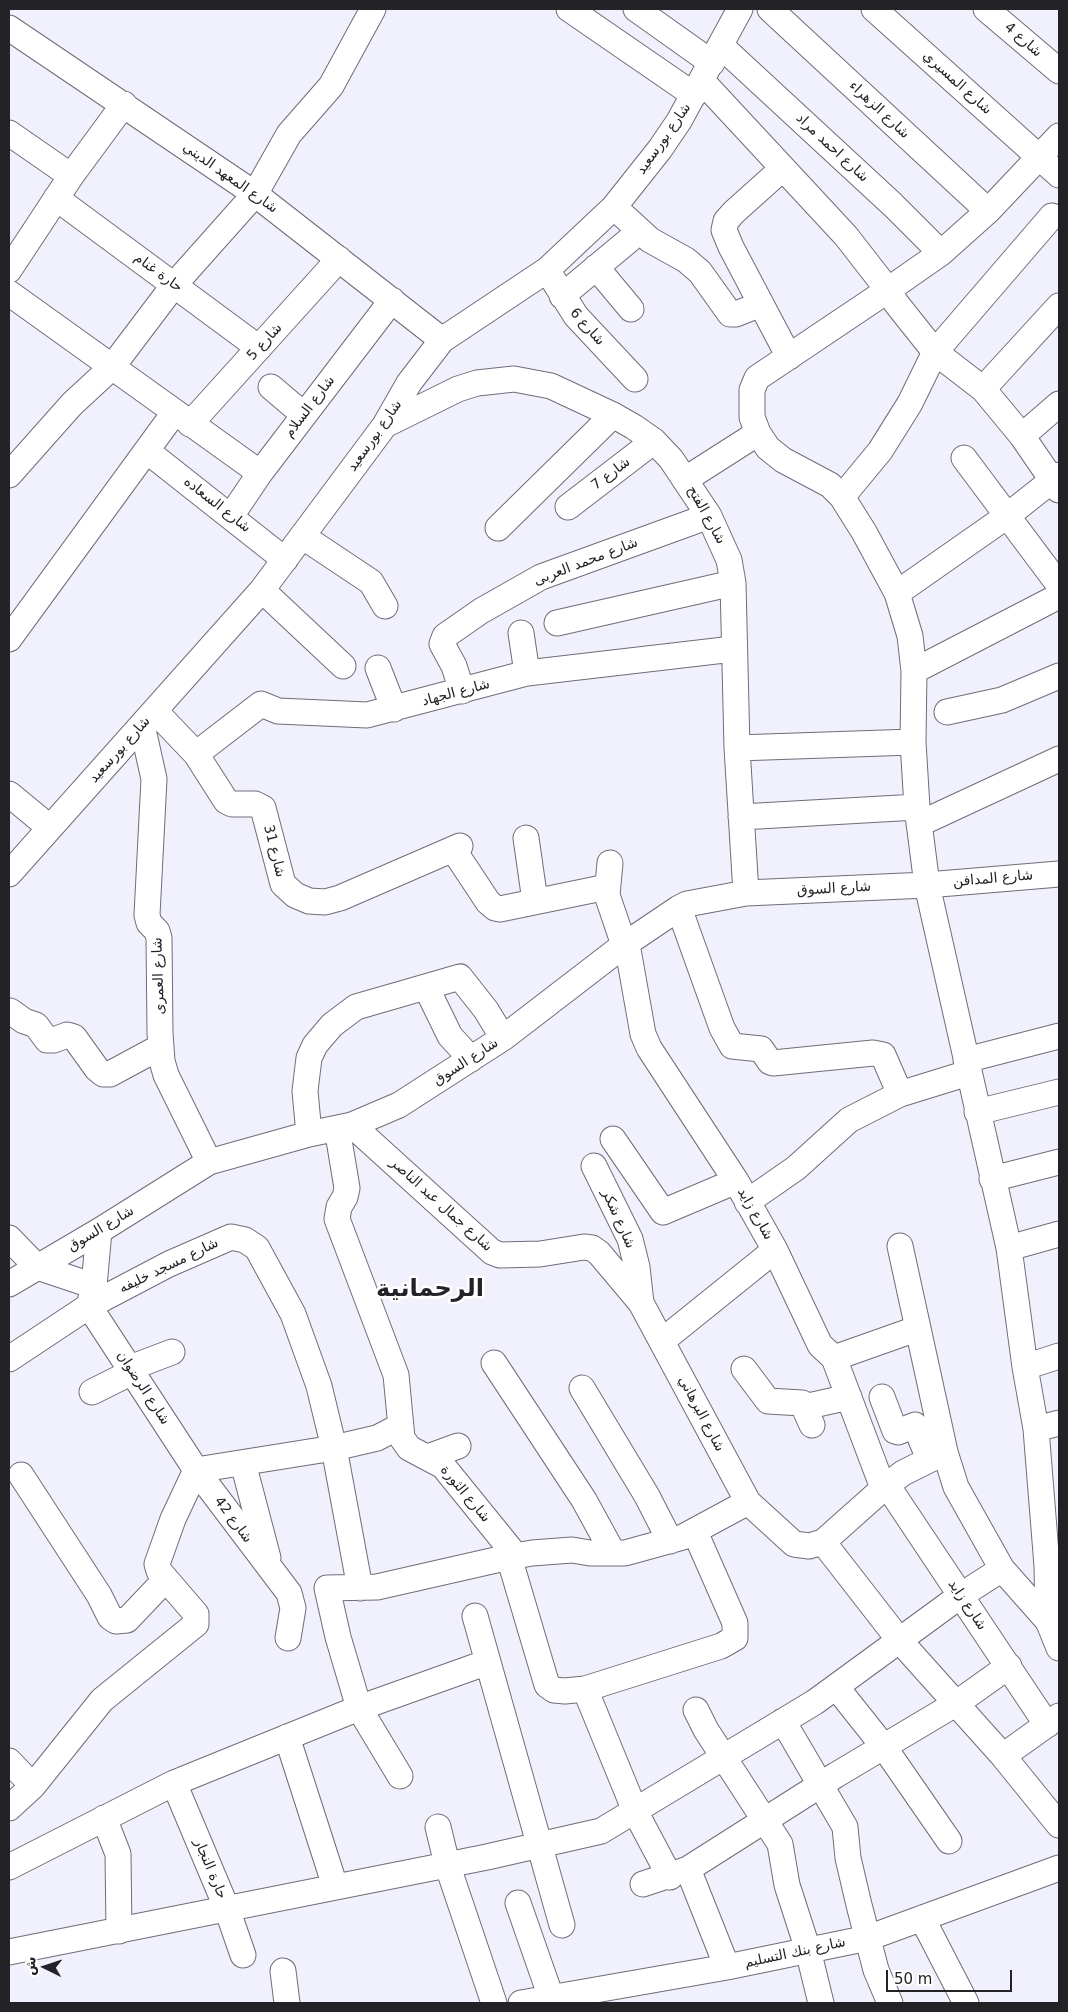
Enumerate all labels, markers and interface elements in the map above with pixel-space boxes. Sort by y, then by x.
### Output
street label: شارع 4 [1001,19,1045,61]
street label: شارع المسيري [919,48,995,118]
street label: شارع الزهراء [845,78,913,142]
street label: شارع بورسعيد [633,100,695,178]
street label: شارع احمد مراد [792,110,872,186]
street label: شارع المعهد الديني [179,139,281,217]
street label: حارة غنام [130,250,186,296]
street label: شارع 6 [566,305,608,349]
street label: شارع 5 [244,320,286,364]
street label: شارع السلام [281,373,339,441]
street label: شارع بورسعيد [344,397,406,475]
street label: شارع 7 [588,454,634,494]
street label: شارع السعاده [180,474,254,536]
street label: شارع الفتح [683,483,729,547]
street label: شارع محمد العربى [532,534,640,590]
street label: شارع الجهاد [420,676,492,710]
street label: شارع بورسعيد [86,713,154,787]
street label: شارع 31 [259,823,289,879]
street label: شارع المدافن [952,867,1034,891]
street label: شارع السوق [796,879,872,899]
street label: شارع العمرى [149,937,169,1015]
street label: شارع السوق [430,1035,502,1089]
street label: شارع جمال عبد الناصر [386,1155,496,1255]
street label: شارع زايد [733,1185,777,1243]
street label: شارع شكر [598,1187,638,1251]
street label: شارع السوق [65,1203,137,1255]
street label: شارع مسجد خليفه [117,1235,221,1297]
district label: الرحمانية [376,1276,484,1304]
street label: شارع الرضوان [113,1348,173,1428]
street label: شارع البرهاني [674,1373,728,1455]
street label: شارع الثورة [436,1462,494,1526]
street label: شارع 42 [210,1494,256,1546]
street label: شارع زايد [944,1576,990,1634]
street label: حارة النجار [190,1836,230,1902]
street label: شارع بنك التسليم [743,1934,847,1972]
north arrow [20,1942,70,1992]
text: ش [21,1956,39,1976]
scale bar [888,1960,1014,1992]
text: 50 m [894,1970,932,1988]

